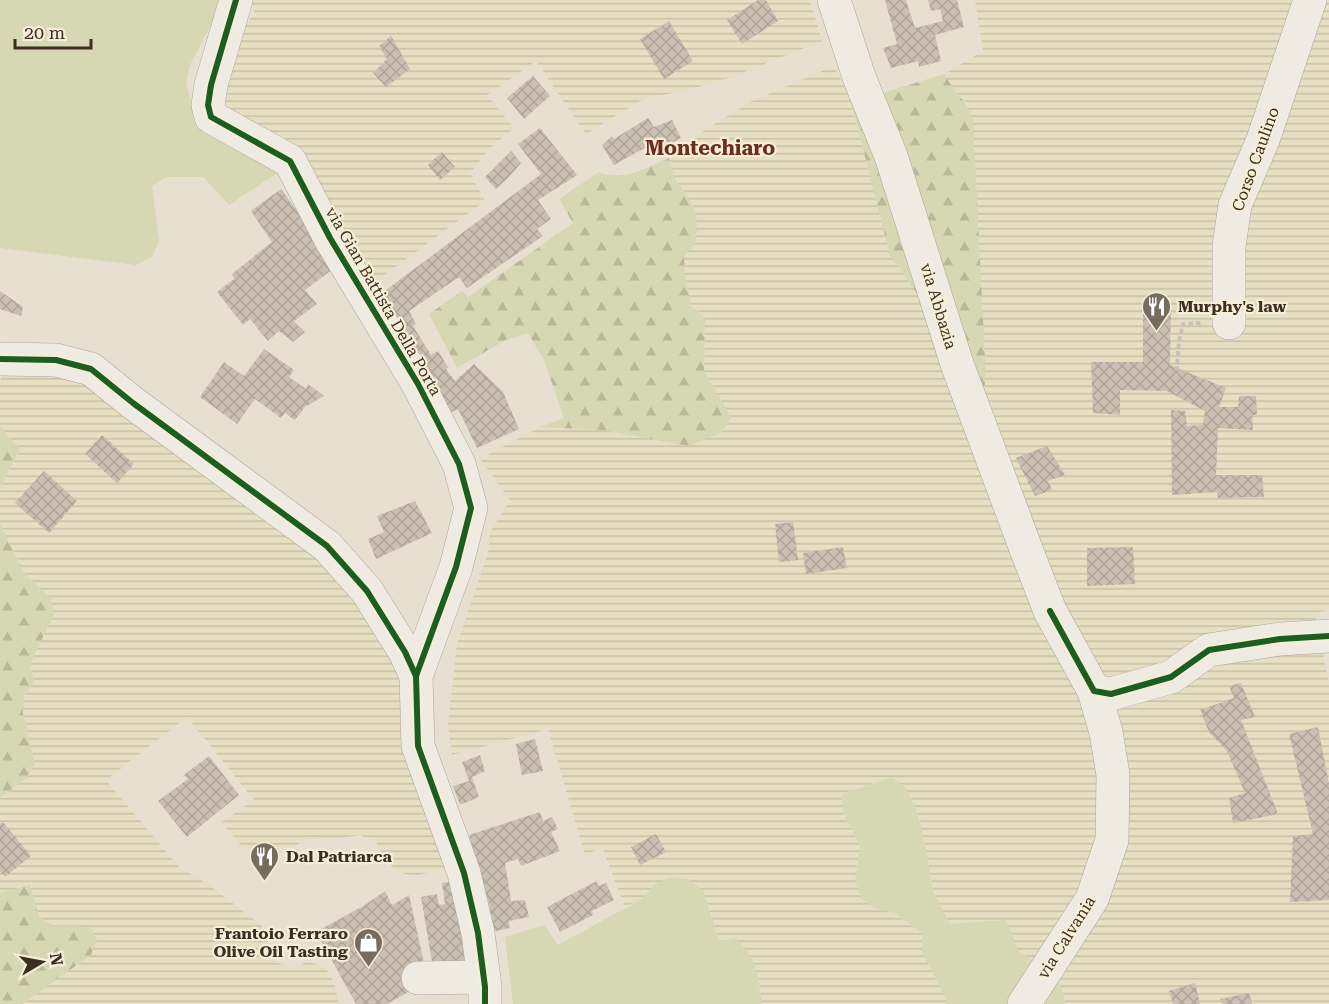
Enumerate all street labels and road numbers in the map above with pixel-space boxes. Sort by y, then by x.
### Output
street label: Corso Caulino [1228,104,1283,214]
street label: via Gian Battista Della Porta [322,203,446,399]
street label: via Abbazia [916,261,961,352]
street label: via Calvania [1033,892,1100,982]

